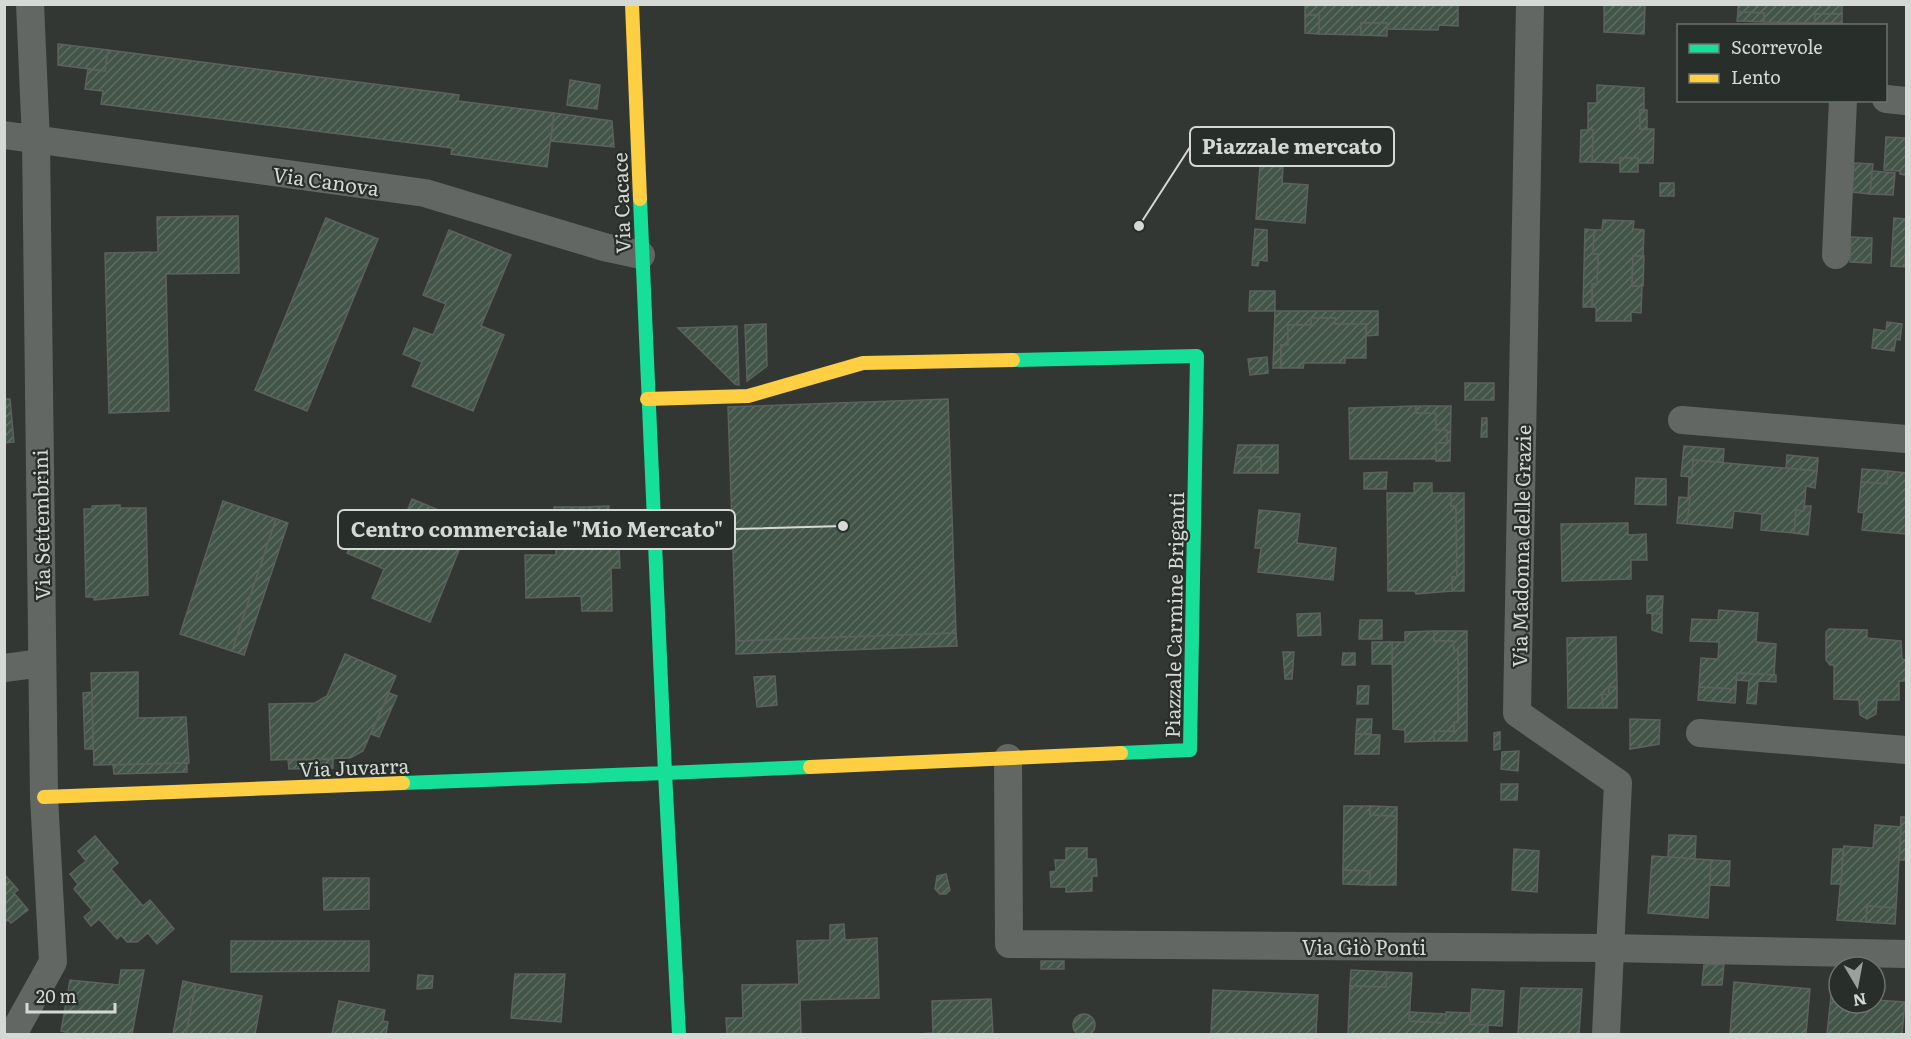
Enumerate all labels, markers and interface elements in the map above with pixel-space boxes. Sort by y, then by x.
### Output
legend [1677,24,1887,102]
text: Scorrevole [1731,33,1823,60]
text: Lento [1731,63,1781,90]
callout: Piazzale mercato [1190,127,1394,166]
text: Piazzale mercato [1202,129,1382,160]
street label: Via Cacace [603,152,637,254]
street label: Via Canova [271,158,381,202]
street label: Via Madonna delle Grazie [1503,424,1537,668]
street label: Via Settembrini [24,449,56,601]
street label: Piazzale Carmine Briganti [1156,491,1190,738]
callout: Centro commerciale "Mio Mercato" [338,510,735,549]
text: Centro commerciale "Mio Mercato" [351,512,723,543]
street label: Via Juvarra [298,749,410,783]
street label: Via Giò Ponti [1302,931,1426,961]
north arrow [1827,955,1887,1015]
scale bar [27,976,116,1014]
text: 20 m [36,982,77,1009]
text: N [1851,988,1868,1014]

